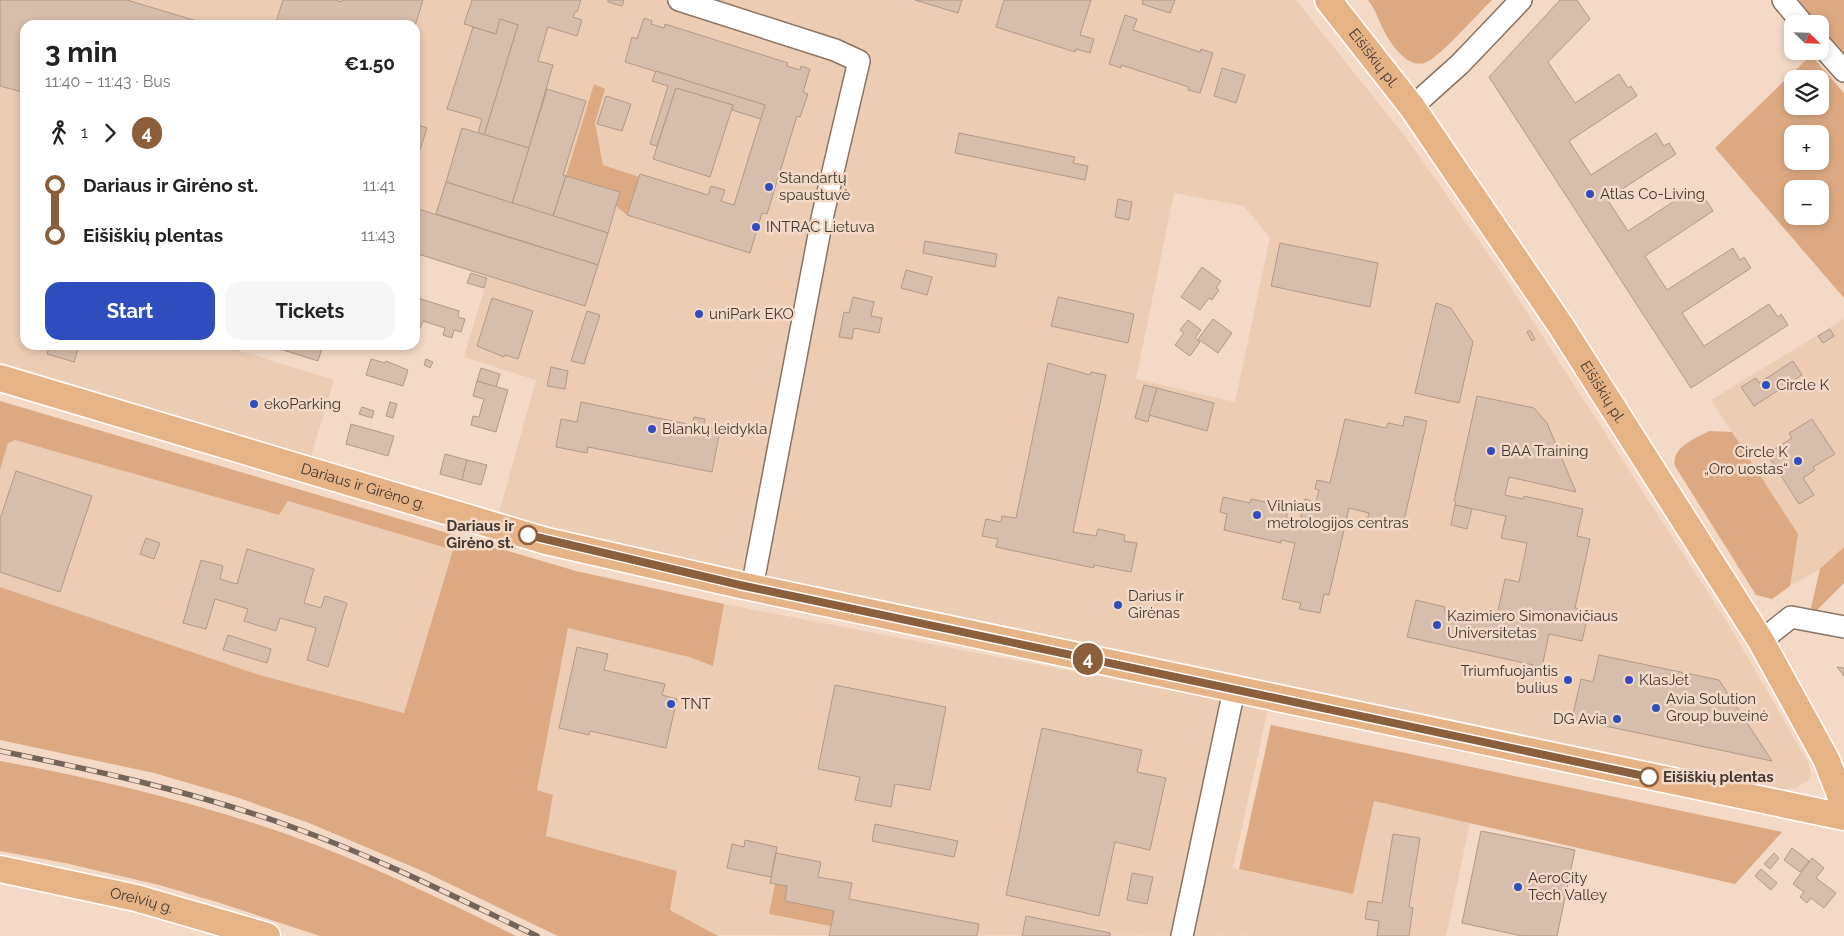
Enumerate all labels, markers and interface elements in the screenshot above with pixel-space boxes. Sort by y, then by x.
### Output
north arrow [1784,15,1829,60]
map controls [1784,15,1829,225]
street label: Eišiškių pl. [1345,25,1403,91]
text: 3 min [45,36,117,69]
text: €1.50 [344,52,395,74]
button: layers [1784,70,1829,115]
text: 11:40 – 11:43 · Bus [45,72,171,91]
icon: walk [45,119,73,147]
icon: forward [96,119,124,147]
text: 4 [142,122,152,143]
text: 1 [81,123,88,142]
button: + [1784,125,1829,170]
place label: Standartų spaustuvė [779,169,850,204]
text: Dariaus ir Girėno st. [83,174,258,196]
text: 11:41 [363,176,395,195]
button: − [1784,180,1829,225]
marker: Standartų spaustuvė [763,181,775,193]
place label: Atlas Co-Living [1600,185,1705,203]
marker: Atlas Co-Living [1584,188,1596,200]
place label: INTRAC Lietuva [766,218,875,236]
marker: INTRAC Lietuva [750,221,762,233]
text: Eišiškių plentas [83,224,223,246]
text: 11:43 [361,226,395,245]
button: Start [45,282,215,340]
button: Tickets [225,282,395,340]
place label: uniPark EKO [709,305,794,323]
marker: uniPark EKO [693,308,705,320]
street label: Eišiškių pl. [1576,357,1629,426]
place label: Circle K [1776,376,1830,394]
marker: Circle K [1760,379,1772,391]
place label: ekoParking [264,395,341,413]
marker: ekoParking [248,398,260,410]
place label: Blankų leidykla [662,420,768,438]
marker: Blankų leidykla [646,423,658,435]
place label: BAA Training [1501,442,1588,460]
place label: Circle K „Oro uostas“ [1704,443,1788,478]
marker: BAA Training [1485,445,1497,457]
marker: Circle K „Oro uostas“ [1792,455,1804,467]
street label: Dariaus ir Girėno g. [299,459,428,514]
place label: Vilniaus metrologijos centras [1267,497,1409,532]
marker: Vilniaus metrologijos centras [1251,509,1263,521]
place label: Dariaus ir Girėno st. [446,517,514,552]
marker: Dariaus ir Girėno st. [518,525,538,545]
place label: Darius ir Girėnas [1128,587,1185,622]
marker: Darius ir Girėnas [1112,599,1124,611]
place label: Kazimiero Simonavičiaus Universitetas [1447,607,1618,642]
marker: Kazimiero Simonavičiaus Universitetas [1431,619,1443,631]
line badge: 4 [1072,643,1104,675]
text: 4 [1083,648,1093,669]
place label: Triumfuojantis bulius [1460,662,1558,697]
place label: KlasJet [1639,671,1689,689]
marker: Triumfuojantis bulius [1562,674,1574,686]
marker: KlasJet [1623,674,1635,686]
place label: Avia Solution Group buveinė [1666,690,1768,725]
place label: TNT [681,695,711,713]
marker: TNT [665,698,677,710]
marker: Avia Solution Group buveinė [1650,702,1662,714]
place label: DG Avia [1553,710,1607,728]
marker: DG Avia [1611,713,1623,725]
marker: Eišiškių plentas [1639,767,1659,787]
place label: Eišiškių plentas [1663,768,1774,786]
place label: AeroCity Tech Valley [1528,869,1607,904]
marker: AeroCity Tech Valley [1512,881,1524,893]
street label: Oreivių g. [108,884,175,917]

